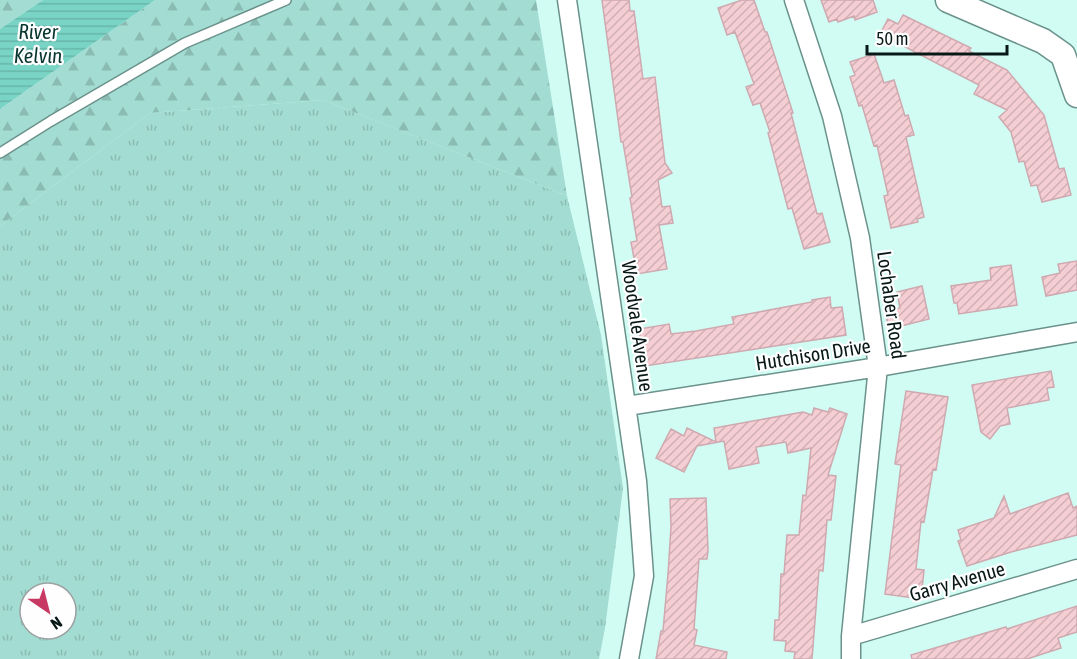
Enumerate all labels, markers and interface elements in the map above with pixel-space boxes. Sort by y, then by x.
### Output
scale bar [867,18,1006,56]
water label: River Kelvin [14,19,62,67]
text: 50 m [876,28,908,49]
street label: Lochaber Road [873,249,911,361]
street label: Woodvale Avenue [617,259,659,393]
street label: Hutchison Drive [754,334,872,374]
street label: Garry Avenue [907,556,1007,606]
north arrow [18,581,78,641]
text: N [48,613,66,633]

